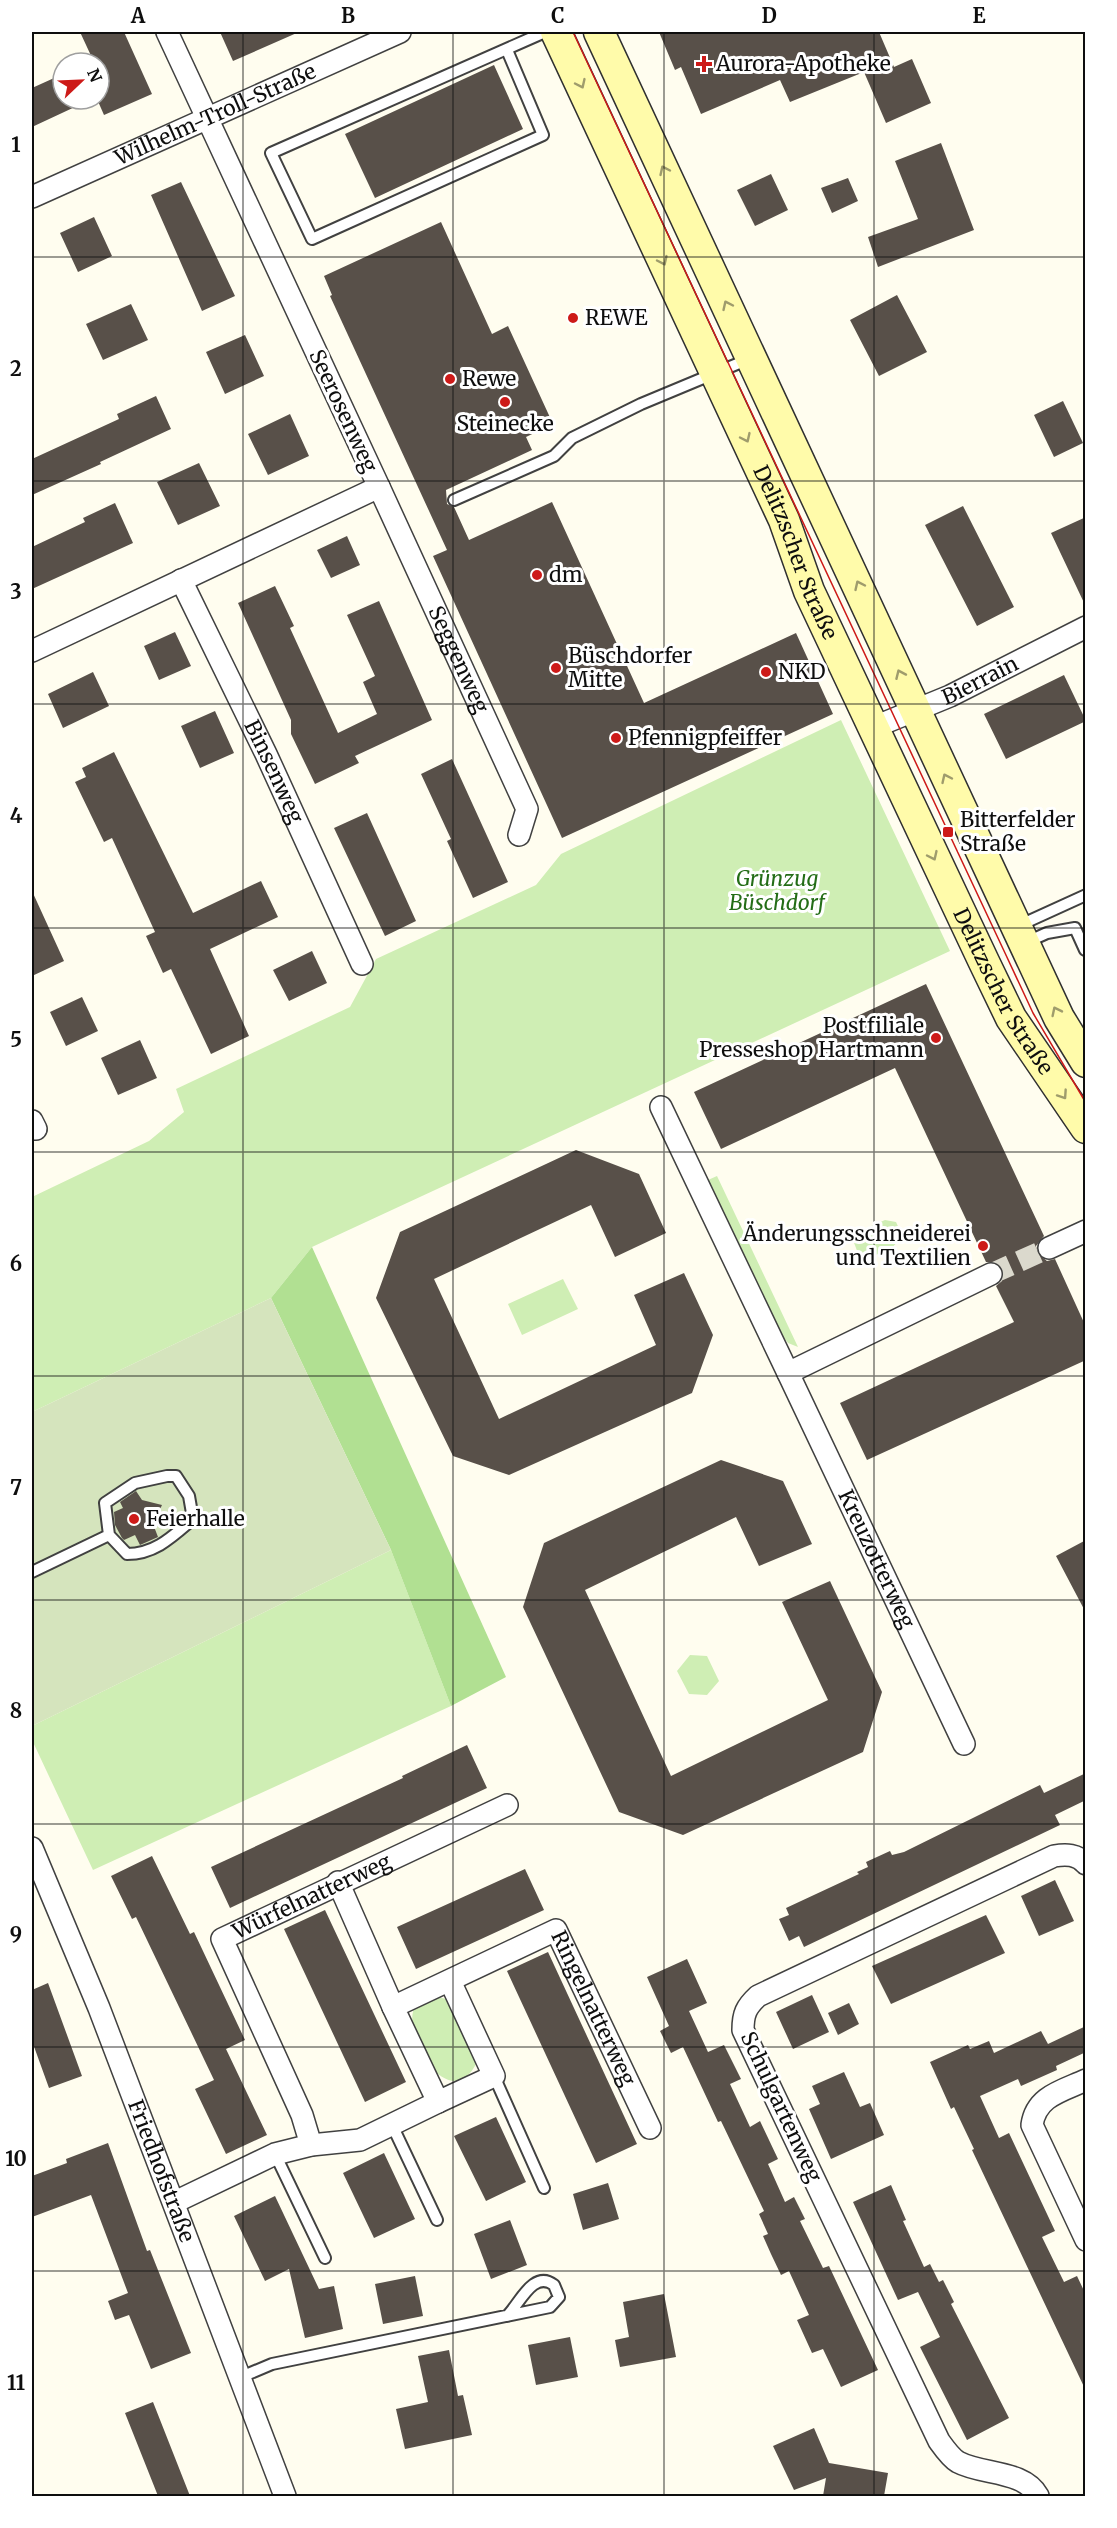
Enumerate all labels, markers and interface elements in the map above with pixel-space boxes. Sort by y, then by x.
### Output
text: A [130,3,146,28]
text: B [341,3,355,28]
text: C [551,3,565,28]
text: D [761,3,777,28]
text: E [972,3,986,28]
place label: Aurora-Apotheke [715,50,891,77]
north arrow [51,51,111,111]
street label: Wilhelm-Troll-Straße [109,57,320,172]
marker: Aurora-Apotheke [697,57,711,71]
text: N [83,65,107,85]
one-way arrow [573,78,585,89]
text: 1 [11,132,21,157]
one-way arrow [660,166,672,177]
one-way arrow [656,255,668,266]
one-way arrow [723,300,735,311]
place label: REWE [585,304,648,331]
marker: REWE [566,311,580,325]
street label: Seerosenweg [303,345,384,477]
text: 2 [10,356,22,381]
place label: Rewe [462,365,516,392]
marker: Rewe [443,372,457,386]
marker: Steinecke [498,395,512,409]
place label: Steinecke [456,410,554,437]
one-way arrow [738,431,750,442]
street label: Delitzscher Straße [747,461,844,644]
place label: dm [549,561,583,588]
marker: dm [530,568,544,582]
text: 3 [10,579,22,604]
one-way arrow [854,581,866,592]
street label: Seggenweg [423,602,495,718]
place label: Büschdorfer Mitte [568,642,692,693]
street label: Bierrain [938,650,1023,711]
place label: NKD [778,658,826,685]
marker: Büschdorfer Mitte [549,661,563,675]
marker: NKD [759,665,773,679]
one-way arrow [895,669,907,680]
street label: Binsenweg [238,715,310,828]
place label: Pfennigpfeiffer [628,724,782,751]
marker: Pfennigpfeiffer [609,731,623,745]
one-way arrow [942,773,954,784]
text: 4 [10,803,23,828]
place label: Bitterfelder Straße [960,806,1075,857]
marker: Bitterfelder Straße [941,825,955,839]
one-way arrow [926,850,938,861]
park label: Grünzug Büschdorf [729,865,828,916]
street label: Delitzscher Straße [947,903,1060,1080]
one-way arrow [1052,1007,1064,1018]
place label: Postfiliale Presseshop Hartmann [699,1012,924,1063]
text: 5 [10,1027,22,1052]
marker: Postfiliale Presseshop Hartmann [929,1031,943,1045]
one-way arrow [1056,1088,1067,1099]
place label: Änderungsschneiderei und Textilien [742,1220,971,1271]
marker: Änderungsschneiderei und Textilien [976,1239,990,1253]
text: 6 [10,1251,22,1276]
text: 7 [10,1475,22,1500]
street label: Kreuzotterweg [832,1485,921,1633]
place label: Feierhalle [146,1505,245,1532]
marker: Feierhalle [127,1512,141,1526]
text: 8 [10,1698,22,1723]
street label: Würfelnatterweg [227,1847,395,1945]
text: 9 [10,1922,22,1947]
street label: Ringelnatterweg [545,1926,642,2090]
street label: Schulgartenweg [735,2027,828,2187]
street label: Friedhofstraße [122,2096,201,2246]
text: 10 [5,2146,27,2171]
text: 11 [7,2370,25,2395]

